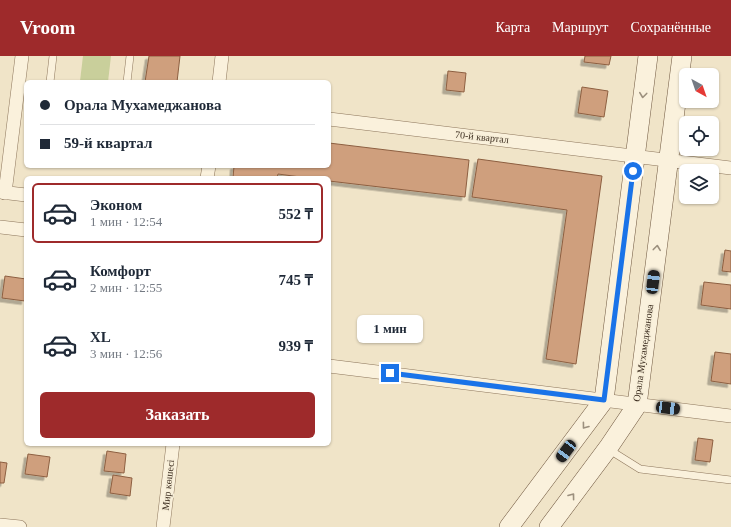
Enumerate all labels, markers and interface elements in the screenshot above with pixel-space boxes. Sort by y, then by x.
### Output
text: Vroom [20,17,75,38]
text: Карта [495,20,530,35]
text: Маршрут [552,20,608,35]
text: Сохранённые [630,20,711,35]
north arrow [679,68,719,108]
map controls [679,68,719,204]
one-way arrow [639,92,648,98]
text: Орала Мухамеджанова [64,97,222,113]
button: locate [679,116,719,156]
street label: 70-й квартал [455,129,509,145]
text: 59-й квартал [64,135,152,151]
route start [624,162,642,180]
button: layers [679,164,719,204]
icon: car [42,195,78,231]
text: Эконом [90,197,142,213]
text: 552 ₸ [279,206,313,222]
text: 1 мин · 12:54 [90,214,162,229]
one-way arrow [652,245,661,251]
icon: car [42,261,78,297]
text: Комфорт [90,263,151,279]
car [646,269,660,295]
text: 745 ₸ [279,272,313,288]
text: 2 мин · 12:55 [90,280,162,295]
street label: Орала Мухамеджанова [631,303,655,402]
callout: 1 мин [357,315,423,343]
text: 1 мин [373,321,407,336]
icon: car [42,327,78,363]
text: XL [90,329,111,345]
text: 939 ₸ [279,338,313,354]
text: 3 мин · 12:56 [90,346,162,361]
route end [381,364,399,382]
button: Заказать [40,392,315,438]
car [655,401,681,415]
one-way arrow [583,421,590,428]
car [554,438,578,464]
street label: Мир көшесі [160,459,176,511]
one-way arrow [567,493,574,500]

